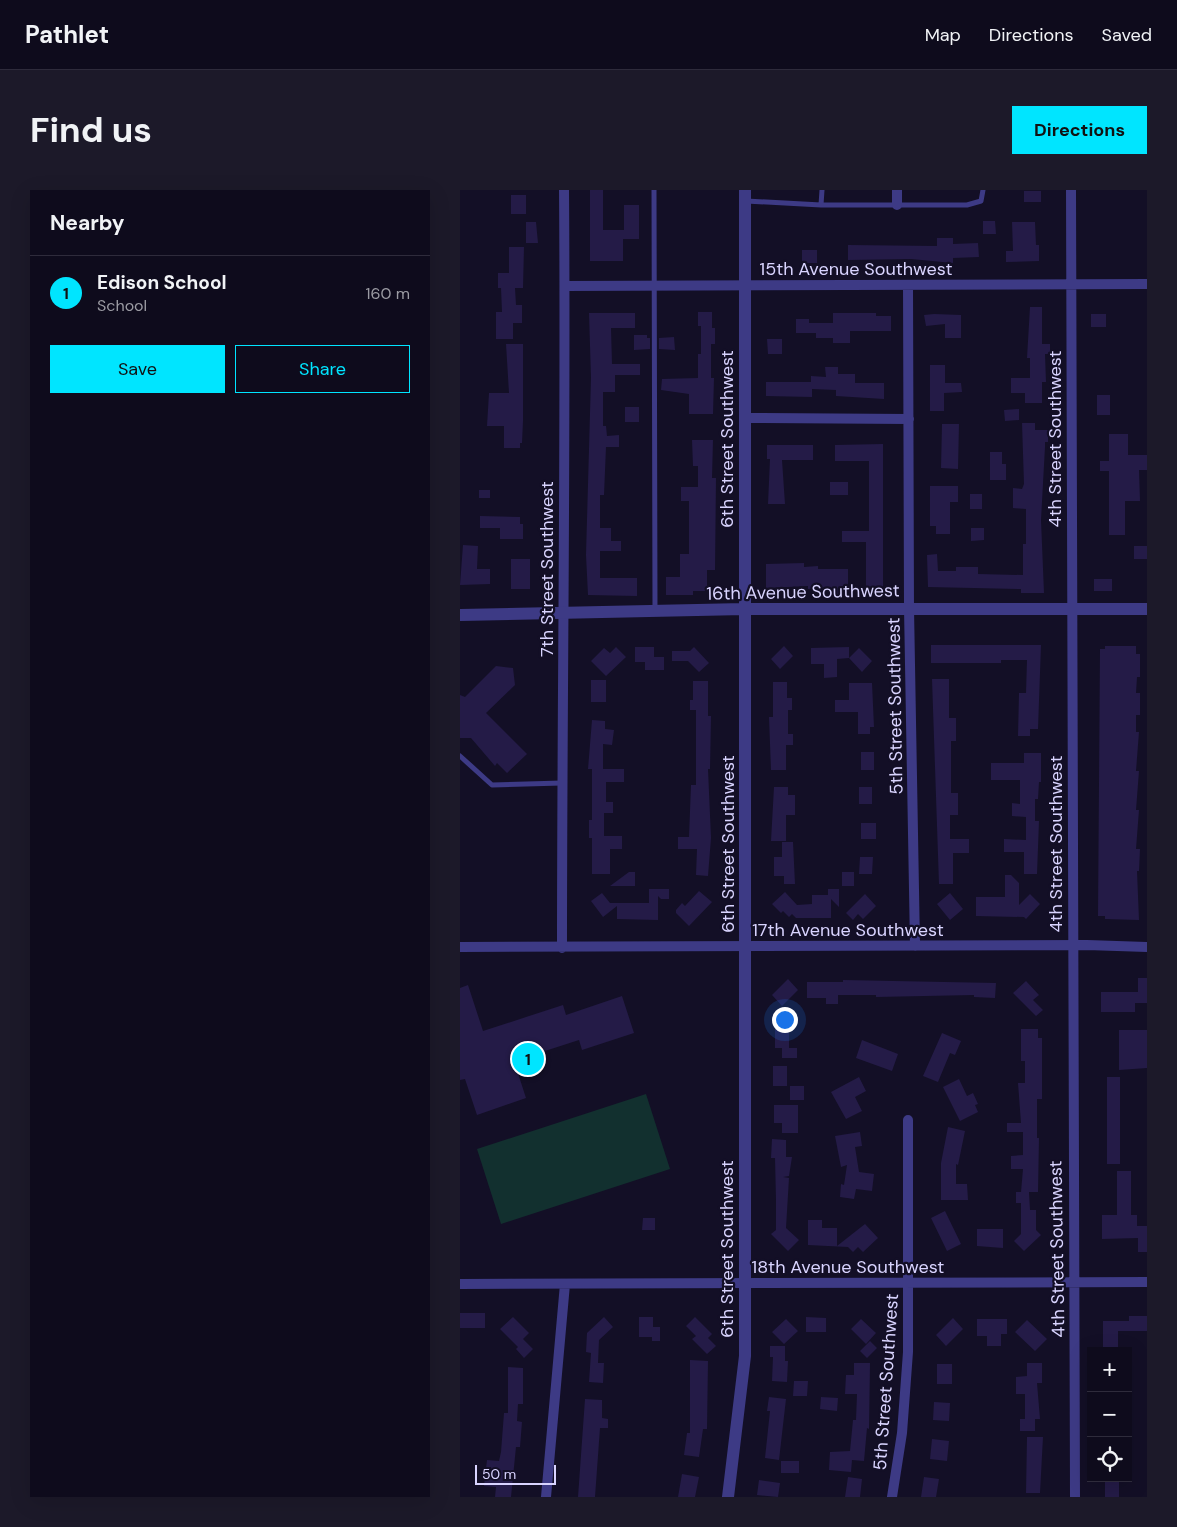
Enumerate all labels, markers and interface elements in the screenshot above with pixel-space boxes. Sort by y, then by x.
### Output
text: Pathlet [25,19,109,50]
text: Map [925,23,961,47]
text: Directions [989,23,1074,47]
text: Saved [1102,23,1152,47]
button: Directions [1012,106,1147,154]
text: Find us [30,107,152,153]
text: Nearby [50,209,124,237]
street label: 15th Avenue Southwest [760,257,952,281]
text: Edison School [97,270,227,295]
text: 1 [63,283,69,304]
text: 160 m [366,283,410,304]
text: School [97,295,147,316]
button: Save [50,345,225,393]
button: Share [235,345,410,393]
street label: 6th Street Southwest [715,350,739,528]
street label: 4th Street Southwest [1043,350,1067,528]
street label: 7th Street Southwest [535,481,559,657]
street label: 16th Avenue Southwest [706,578,900,606]
street label: 5th Street Southwest [881,617,909,795]
street label: 6th Street Southwest [716,755,740,933]
street label: 4th Street Southwest [1044,755,1068,933]
street label: 17th Avenue Southwest [752,918,944,942]
your location [772,1007,798,1033]
pin: 1 [512,1040,544,1078]
street label: 6th Street Southwest [715,1160,739,1338]
street label: 4th Street Southwest [1043,1160,1071,1338]
street label: 18th Avenue Southwest [752,1255,944,1279]
street label: 5th Street Southwest [868,1293,904,1471]
map controls [1087,1347,1132,1482]
button: + [1087,1347,1132,1392]
button: − [1087,1392,1132,1437]
button: locate [1087,1437,1132,1482]
scale bar [475,1462,556,1485]
text: 50 m [482,1465,516,1483]

